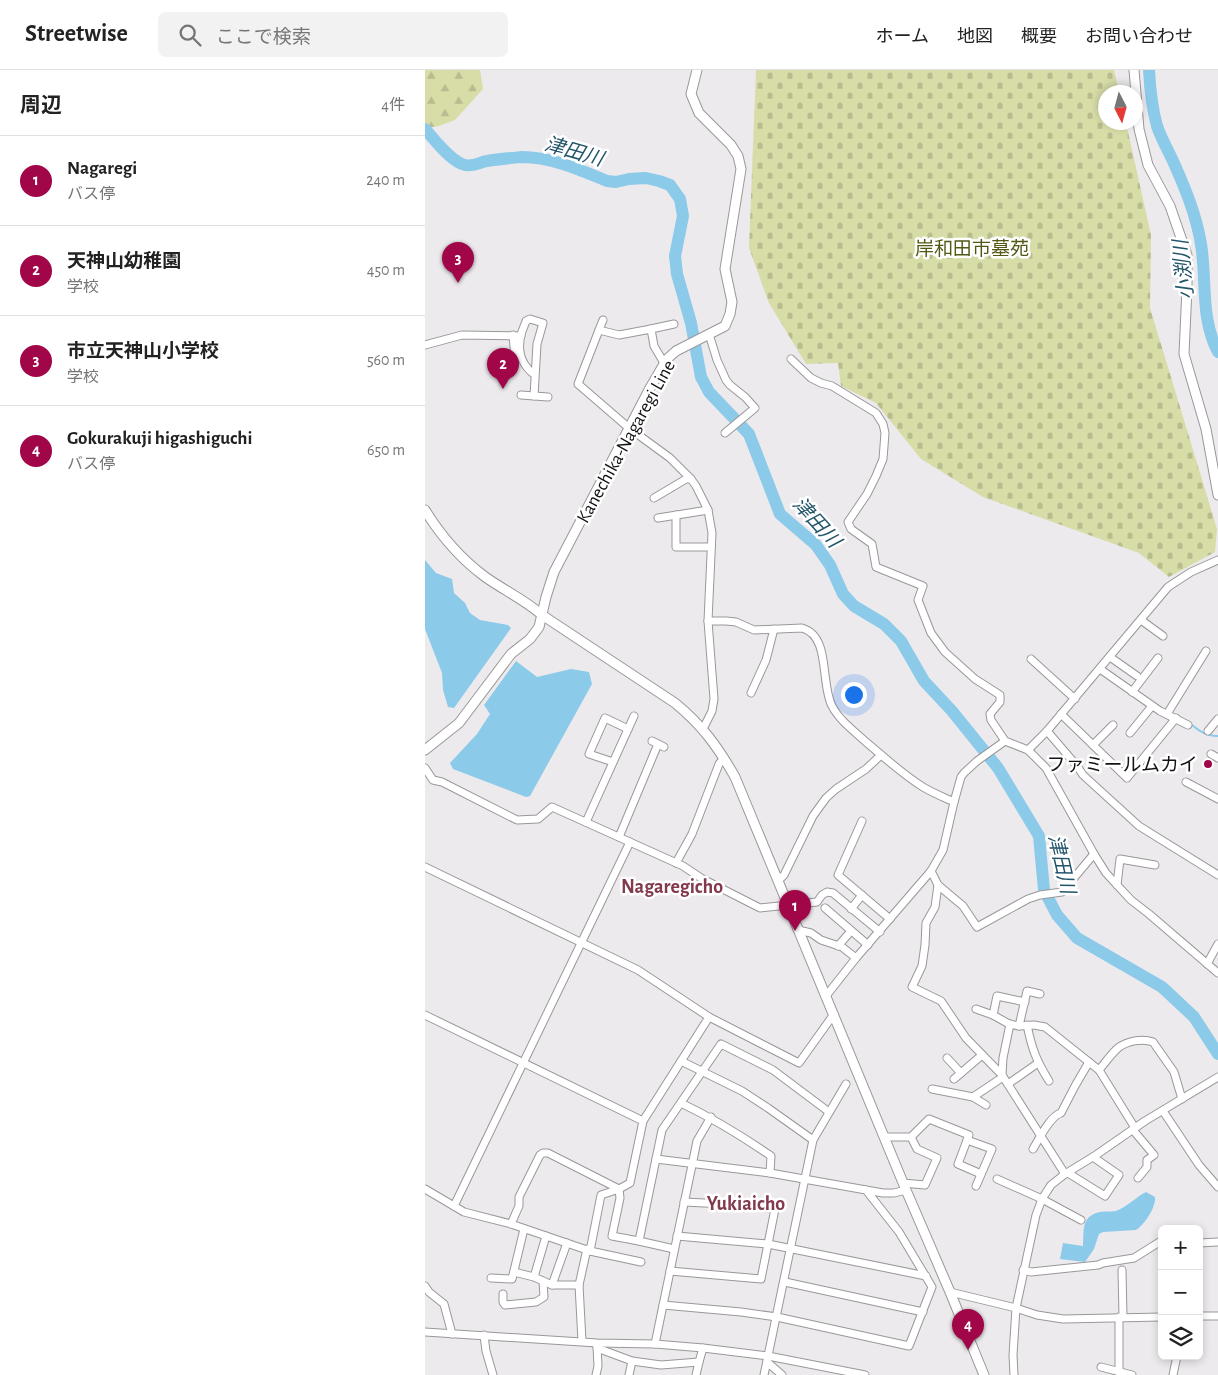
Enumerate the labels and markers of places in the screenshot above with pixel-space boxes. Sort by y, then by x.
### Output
pin: 3 [442,242,474,283]
pin: 2 [487,348,519,389]
place label: ファミールムカイ [1046,756,1198,775]
marker: ファミールムカイ [1202,758,1214,770]
pin: 1 [779,890,811,931]
pin: 4 [952,1309,984,1350]

